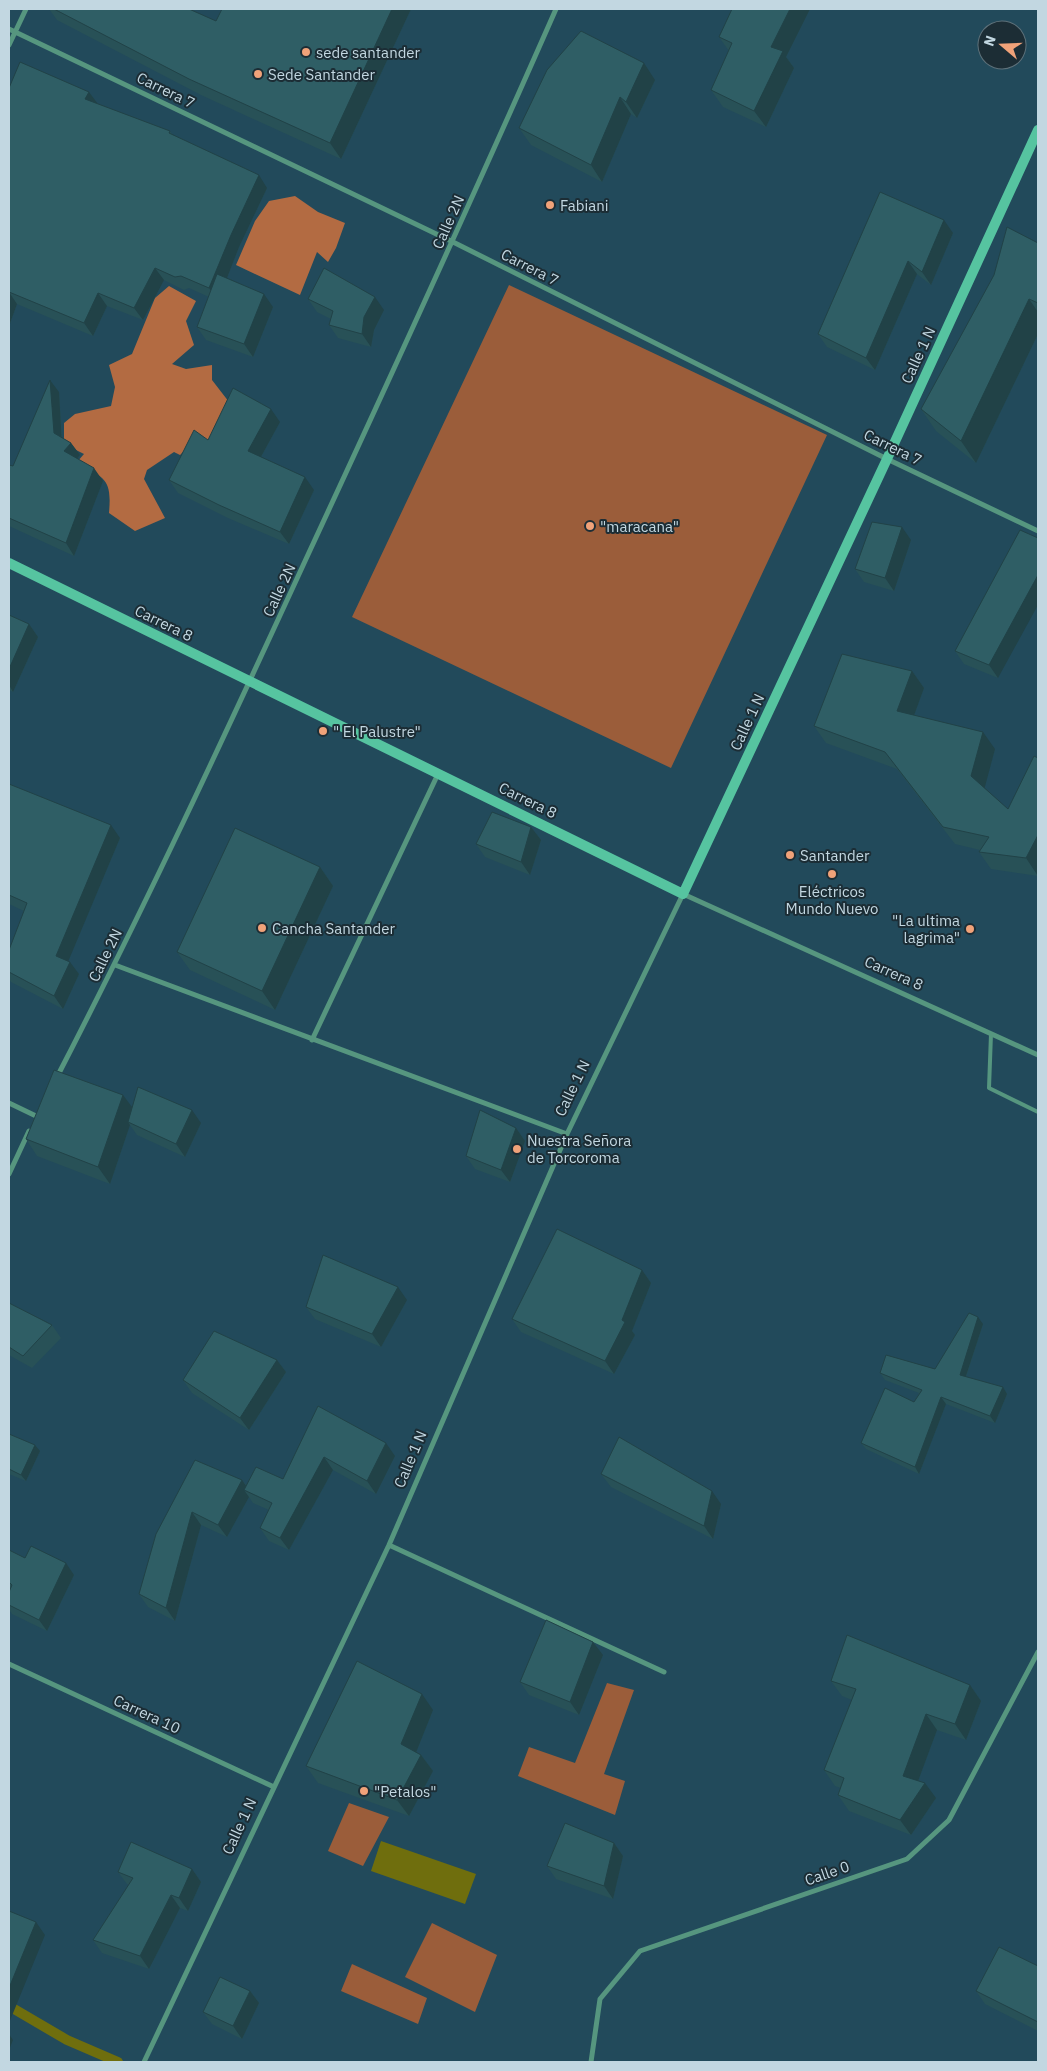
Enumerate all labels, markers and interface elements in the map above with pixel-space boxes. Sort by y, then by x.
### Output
north arrow [977,20,1027,70]
text: N [980,33,1000,48]
place label: sede santander [316,43,421,62]
marker: sede santander [300,46,312,58]
place label: Sede Santander [268,65,375,84]
street label: Carrera 7 [134,68,198,112]
marker: Sede Santander [252,68,264,80]
street label: Calle 2N [428,192,468,252]
place label: Fabiani [560,196,609,215]
marker: Fabiani [544,199,556,211]
street label: Carrera 7 [498,244,562,290]
street label: Calle 1 N [897,324,939,386]
street label: Carrera 7 [861,425,925,469]
place label: "maracana" [600,517,679,536]
marker: "maracana" [584,520,596,532]
street label: Calle 2N [258,560,300,620]
street label: Carrera 8 [132,601,196,645]
street label: Calle 1 N [726,691,768,753]
place label: " El Palustre" [333,722,421,741]
marker: " El Palustre" [317,725,329,737]
street label: Carrera 8 [496,778,560,822]
place label: Santander [800,846,870,865]
marker: Santander [784,849,796,861]
marker: Eléctricos Mundo Nuevo [826,868,838,880]
place label: Eléctricos Mundo Nuevo [786,882,878,918]
place label: "La ultima lagrima" [892,911,960,947]
place label: Cancha Santander [272,919,395,938]
marker: Cancha Santander [256,922,268,934]
marker: "La ultima lagrima" [964,923,976,935]
street label: Calle 2N [84,925,126,985]
street label: Carrera 8 [862,952,926,994]
street label: Calle 1 N [550,1057,594,1119]
place label: Nuestra Señora de Torcoroma [527,1131,631,1167]
marker: Nuestra Señora de Torcoroma [511,1143,523,1155]
street label: Calle 1 N [389,1428,431,1490]
street label: Carrera 10 [111,1690,183,1738]
place label: "Petalos" [374,1782,437,1801]
marker: "Petalos" [358,1785,370,1797]
street label: Calle 1 N [218,1795,260,1857]
street label: Calle 0 [802,1856,852,1890]

